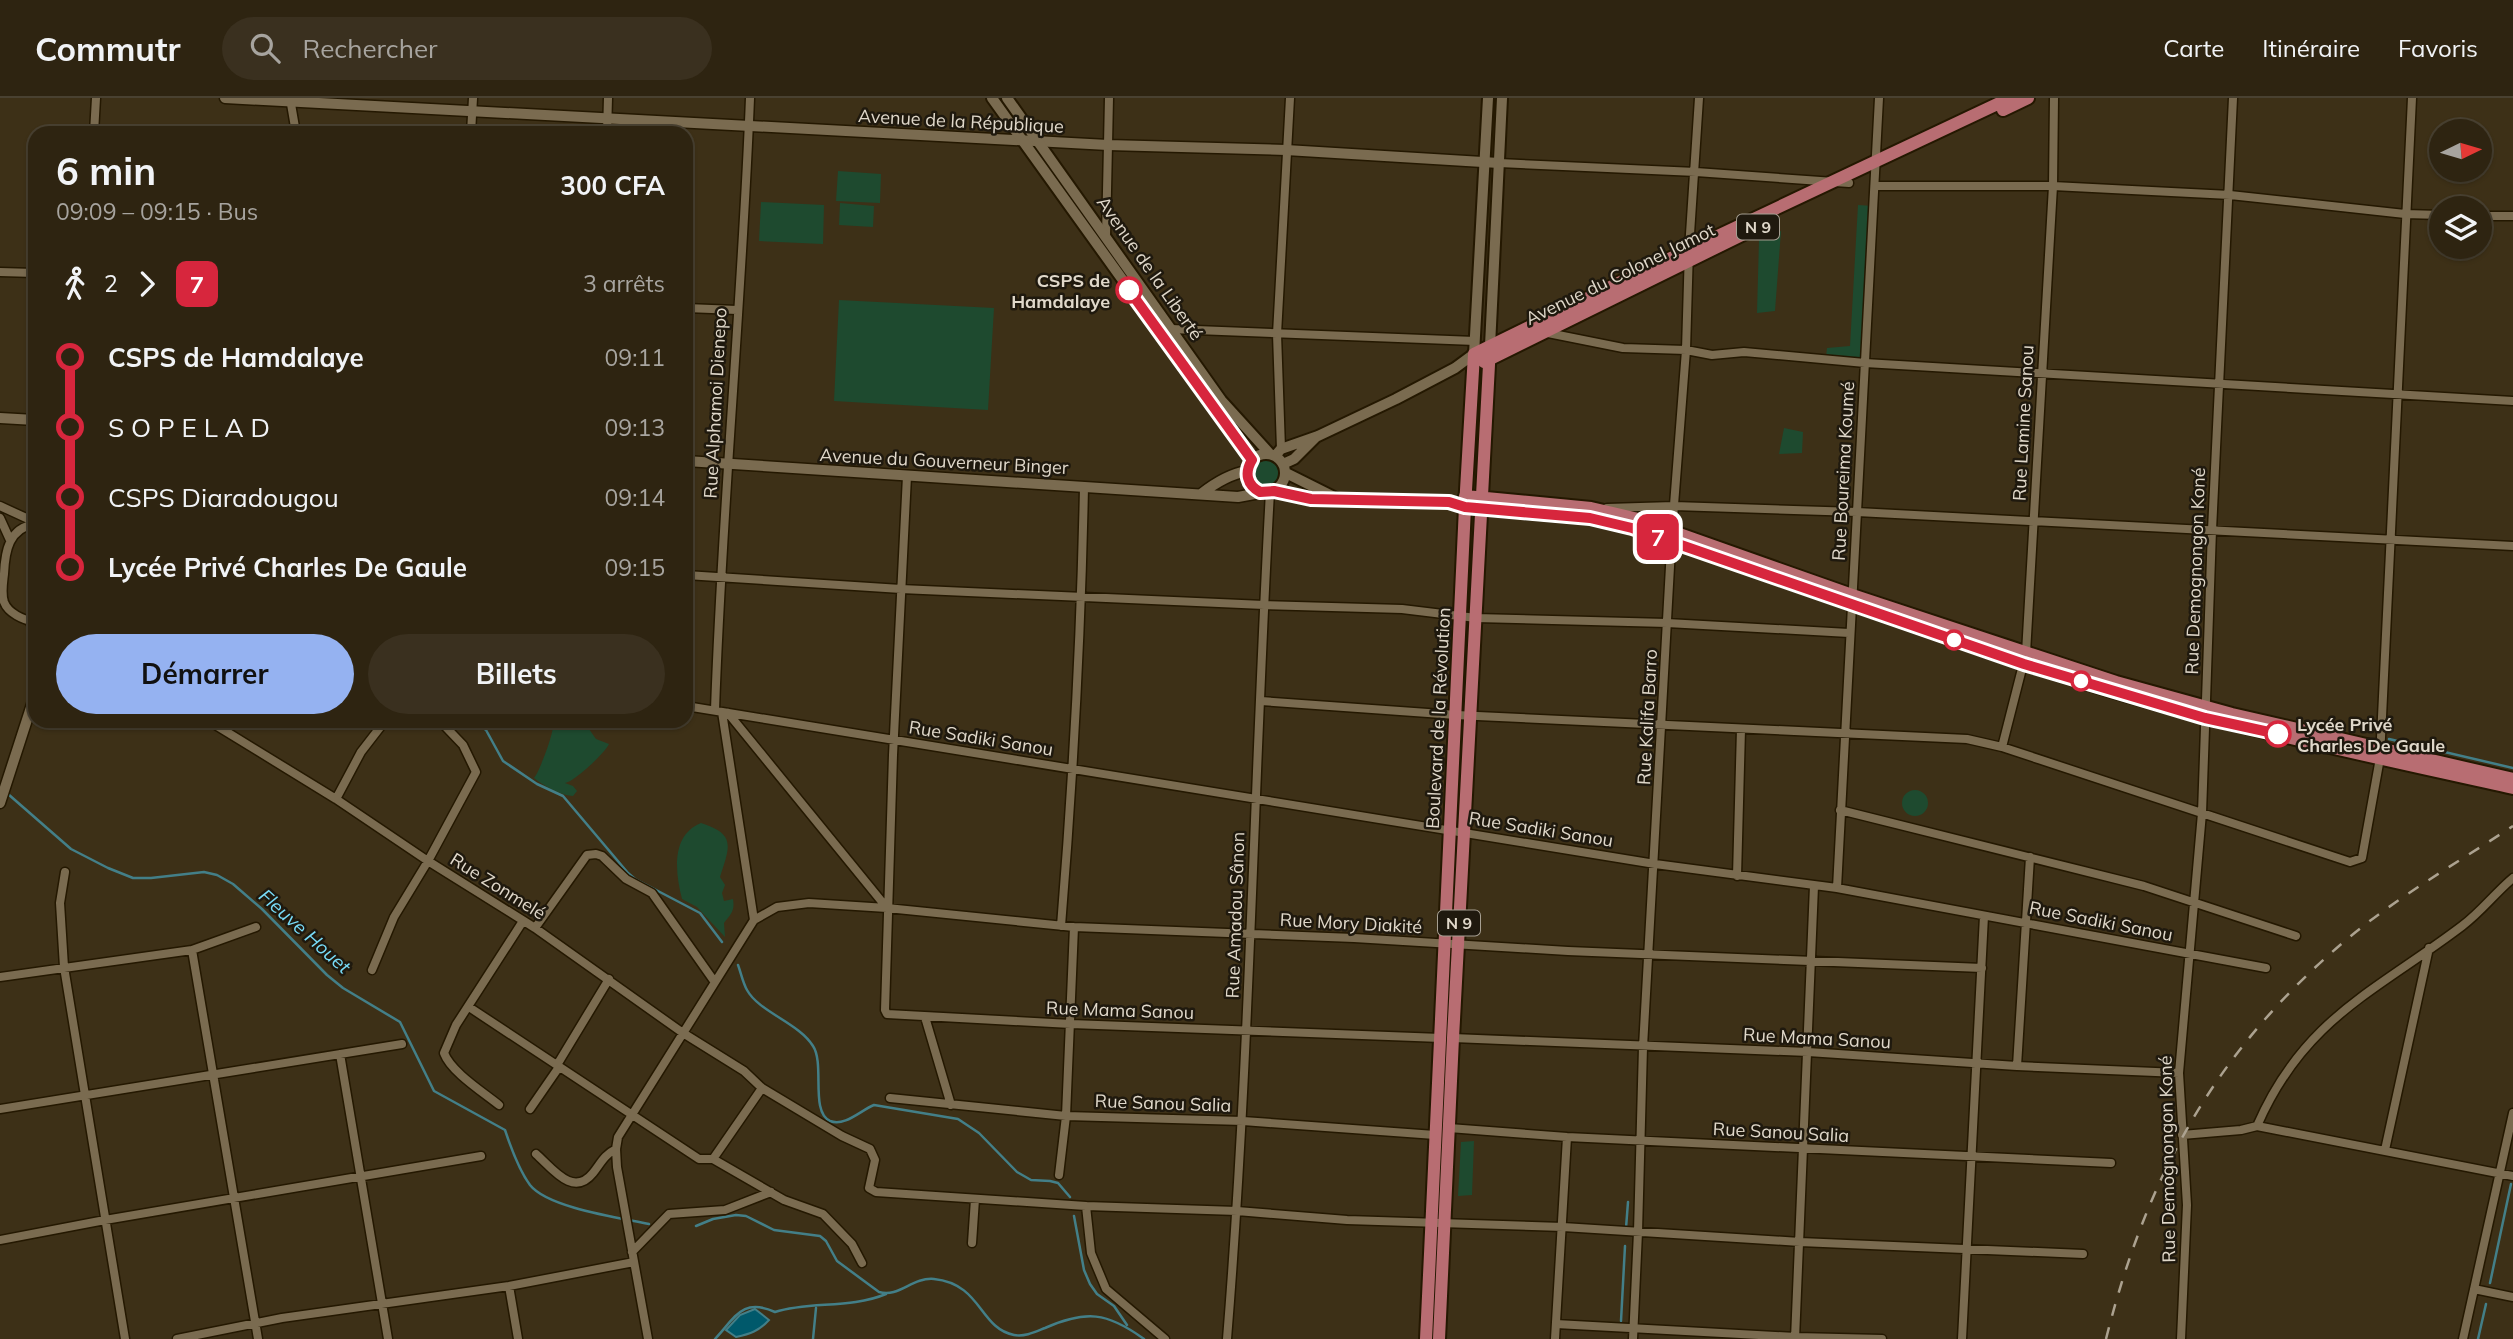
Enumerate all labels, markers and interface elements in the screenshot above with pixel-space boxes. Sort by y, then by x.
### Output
search box [222,17,712,80]
text: Commutr [35,28,180,69]
icon: search [246,29,284,67]
text: Rechercher [302,32,438,65]
text: Carte [2163,33,2224,63]
text: Itinéraire [2262,33,2360,63]
text: Favoris [2398,33,2478,63]
street label: Avenue de la République [858,104,1064,138]
north arrow [2429,119,2492,182]
map controls [2429,119,2492,259]
text: 6 min [56,147,156,195]
text: 300 CFA [560,169,665,202]
street label: Avenue de la Liberté [1092,192,1208,344]
button: layers [2429,196,2492,259]
text: 09:09 – 09:15 · Bus [56,197,258,226]
road number: N 9 [1737,214,1779,239]
street label: Avenue du Colonel Jamot [1521,218,1719,330]
icon: walk [56,265,94,303]
icon: forward [128,265,166,303]
text: 2 [104,269,118,298]
text: 7 [190,269,204,299]
text: 3 arrêts [583,269,665,298]
place label: CSPS de Hamdalaye [1011,269,1110,313]
marker: CSPS de Hamdalaye [1116,277,1142,303]
street label: Rue Alphamoi Dienepo [699,307,731,499]
text: CSPS de Hamdalaye [108,341,364,374]
text: 09:11 [605,343,665,372]
street label: Rue Lamine Sanou [2007,344,2039,502]
street label: Rue Boureima Koumé [1827,381,1859,561]
text: S O P E L A D [108,411,270,444]
text: 09:13 [605,413,665,442]
street label: Avenue du Gouverneur Binger [819,443,1069,479]
street label: Rue Demognongon Koné [2180,467,2210,675]
text: CSPS Diaradougou [108,481,339,514]
text: 09:14 [605,483,665,512]
line badge: 7 [1635,514,1681,560]
text: 7 [1651,522,1665,552]
text: Lycée Privé Charles De Gaule [108,551,467,584]
text: 09:15 [605,553,665,582]
street label: Boulevard de la Révolution [1421,607,1455,829]
unlabelled marker [1944,630,1964,650]
button: Démarrer [56,634,354,714]
button: Billets [368,634,665,714]
street label: Rue Kalifa Barro [1632,649,1662,785]
unlabelled marker [2071,671,2091,691]
place label: Lycée Privé Charles De Gaule [2297,713,2445,757]
street label: Rue Sadiki Sanou [907,715,1055,761]
marker: Lycée Privé Charles De Gaule [2265,721,2291,747]
street label: Rue Sadiki Sanou [1467,806,1615,852]
street label: Rue Amadou Sânon [1221,831,1249,999]
street label: Rue Zonmelé [446,848,550,924]
water label: Fleuve Houet [254,884,357,979]
street label: Rue Sadiki Sanou [2027,896,2175,946]
street label: Rue Mory Diakité [1279,908,1423,938]
road number: N 9 [1438,910,1480,936]
street label: Rue Mama Sanou [1046,996,1194,1024]
street label: Rue Mama Sanou [1742,1023,1892,1053]
street label: Rue Demognongon Koné [2154,1055,2180,1263]
street label: Rue Sanou Salia [1094,1089,1232,1117]
street label: Rue Sanou Salia [1712,1117,1850,1147]

